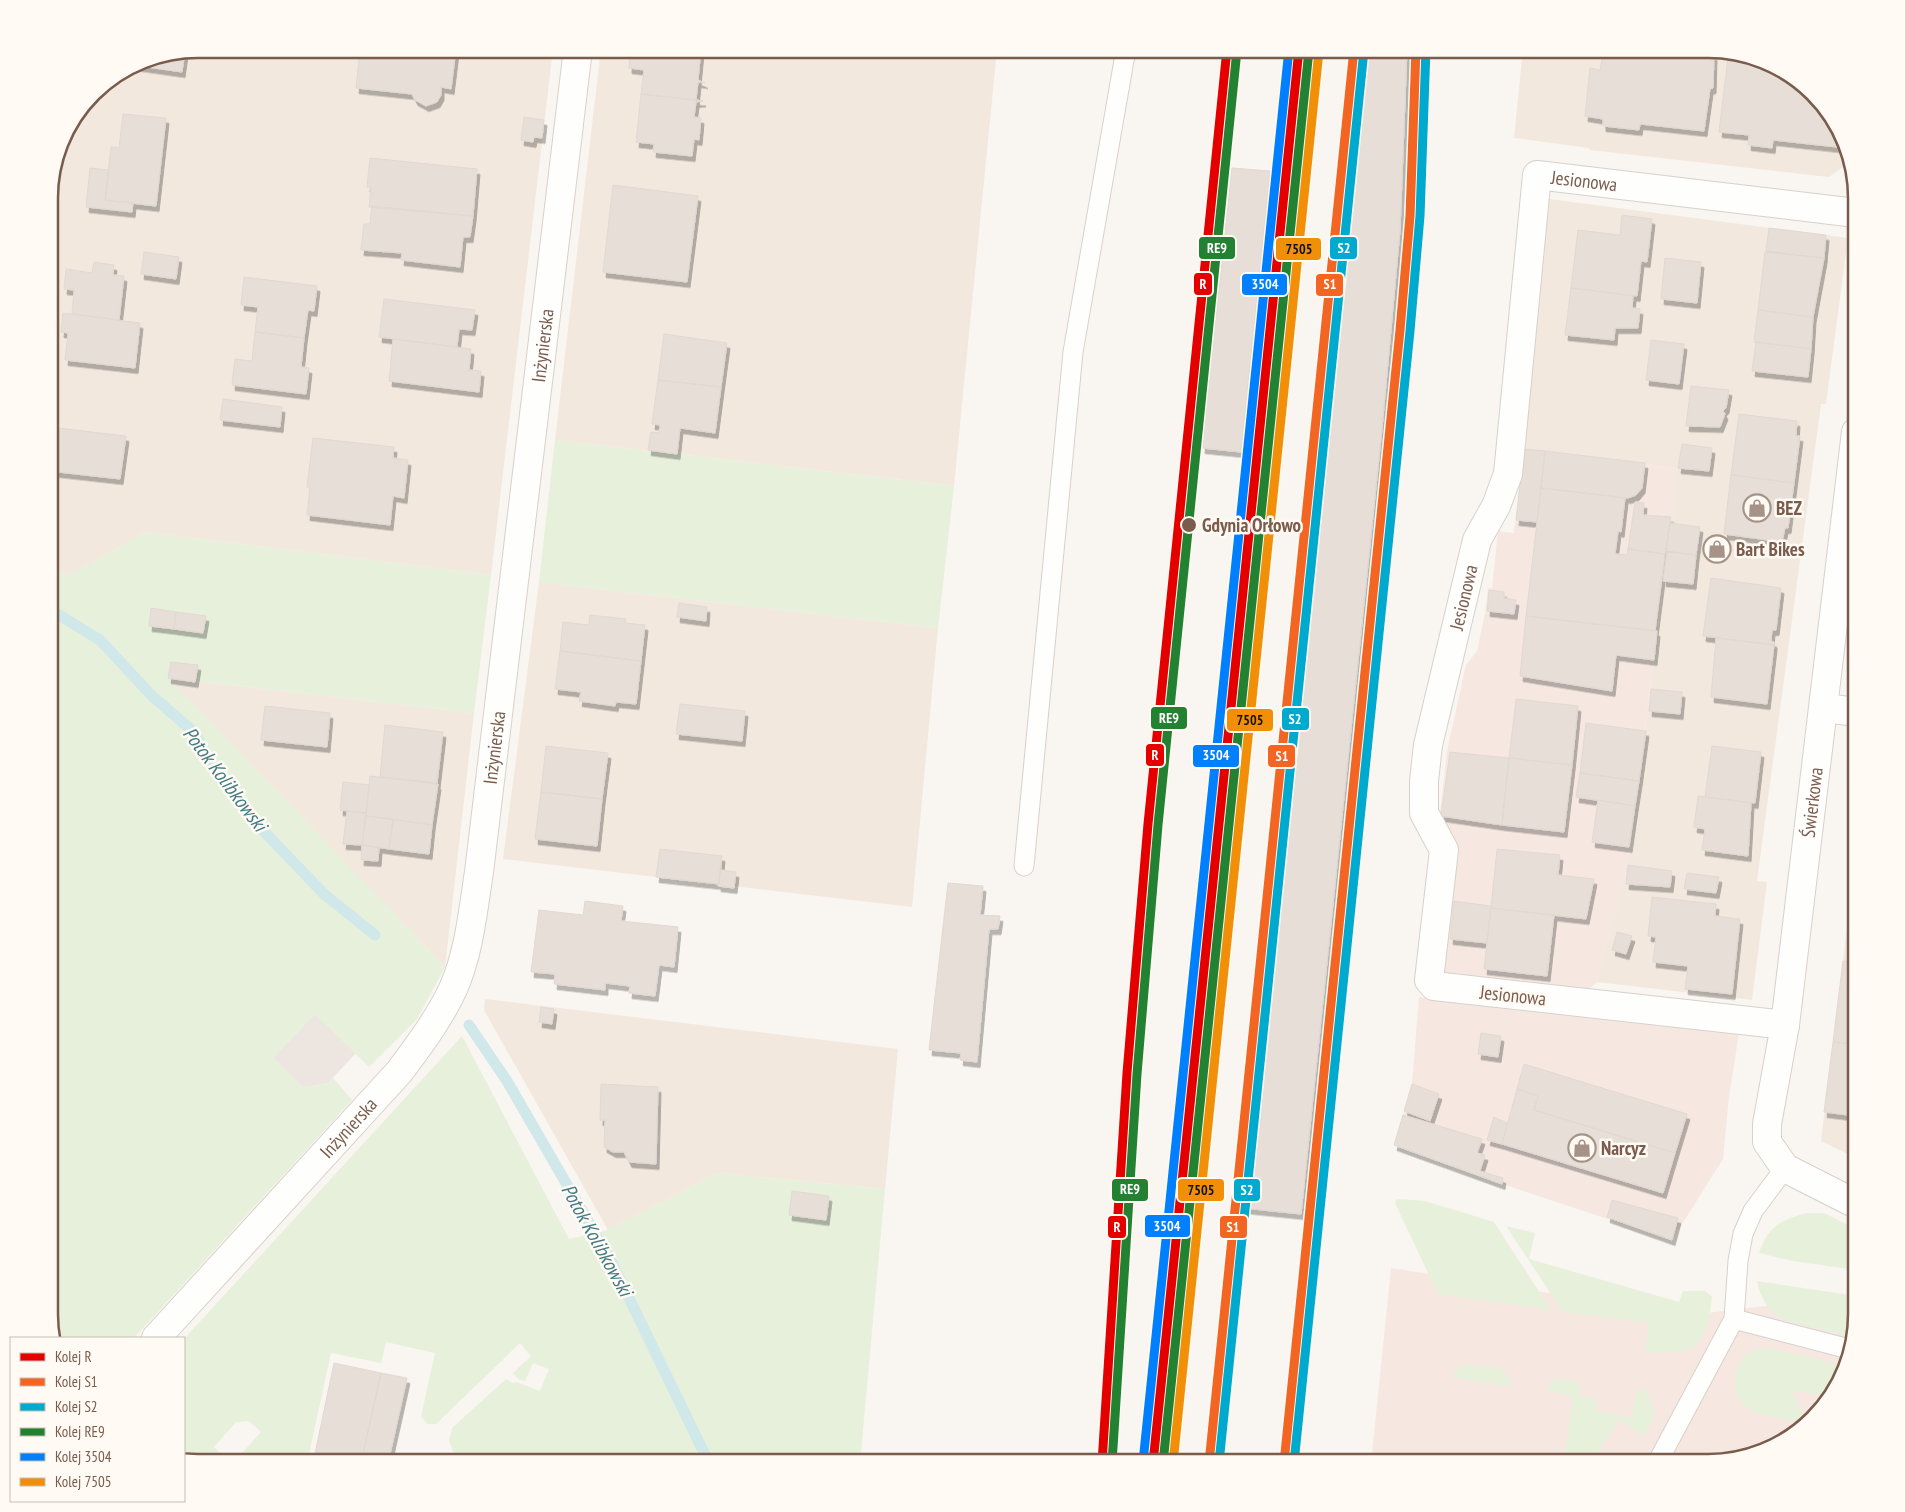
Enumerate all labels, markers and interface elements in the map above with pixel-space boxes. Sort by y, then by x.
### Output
street label: Jesionowa [1549,165,1619,196]
line badge: RE9 [1198,236,1236,260]
line badge: S2 [1329,236,1358,260]
line badge: 7505 [1275,237,1322,261]
text: RE9 [1207,239,1227,257]
text: S2 [1338,239,1350,257]
text: 7505 [1286,240,1312,258]
line badge: R [1193,272,1213,296]
line badge: 3504 [1241,273,1288,296]
line badge: S1 [1315,273,1344,297]
text: R [1199,275,1207,293]
text: 3504 [1252,275,1279,293]
text: S1 [1324,275,1336,293]
street label: Inżynierska [526,308,559,384]
shop icon: BEZ [1742,493,1772,523]
place label: BEZ [1776,496,1802,520]
place label: Gdynia Orłowo [1202,513,1301,537]
marker: Gdynia Orłowo [1180,516,1198,534]
shop icon: Bart Bikes [1702,534,1732,564]
place label: Bart Bikes [1736,537,1805,561]
street label: Jesionowa [1444,562,1483,633]
line badge: RE9 [1150,706,1188,730]
line badge: S2 [1281,707,1310,731]
line badge: 7505 [1226,708,1274,732]
text: RE9 [1159,709,1179,727]
street label: Inżynierska [478,710,510,786]
text: S2 [1289,710,1301,728]
text: 7505 [1237,711,1263,729]
water label: Potok Kolibkowski [177,721,274,839]
line badge: R [1145,743,1165,767]
line badge: 3504 [1192,744,1240,768]
line badge: S1 [1267,744,1296,768]
text: R [1151,746,1159,764]
text: 3504 [1203,746,1230,764]
text: S1 [1276,747,1288,765]
street label: Świerkowa [1796,766,1828,839]
street label: Jesionowa [1478,979,1547,1010]
street label: Inżynierska [315,1092,382,1163]
shop icon: Narcyz [1567,1133,1597,1163]
place label: Narcyz [1601,1136,1646,1160]
line badge: RE9 [1111,1178,1149,1202]
line badge: 7505 [1177,1178,1225,1202]
line badge: S2 [1233,1178,1261,1202]
water label: Potok Kolibkowski [555,1179,640,1303]
text: RE9 [1120,1180,1140,1198]
text: 7505 [1188,1181,1214,1199]
text: S2 [1241,1181,1253,1199]
line badge: 3504 [1144,1214,1191,1238]
line badge: R [1107,1215,1127,1239]
line badge: S1 [1219,1215,1248,1239]
text: 3504 [1154,1217,1181,1235]
text: R [1113,1218,1121,1236]
text: S1 [1227,1218,1239,1236]
legend [10,1337,185,1502]
text: Kolej R [55,1347,92,1366]
text: Kolej S1 [55,1372,98,1391]
text: Kolej S2 [55,1397,98,1416]
text: Kolej RE9 [55,1422,105,1441]
text: Kolej 3504 [55,1447,112,1466]
text: Kolej 7505 [55,1472,111,1491]

